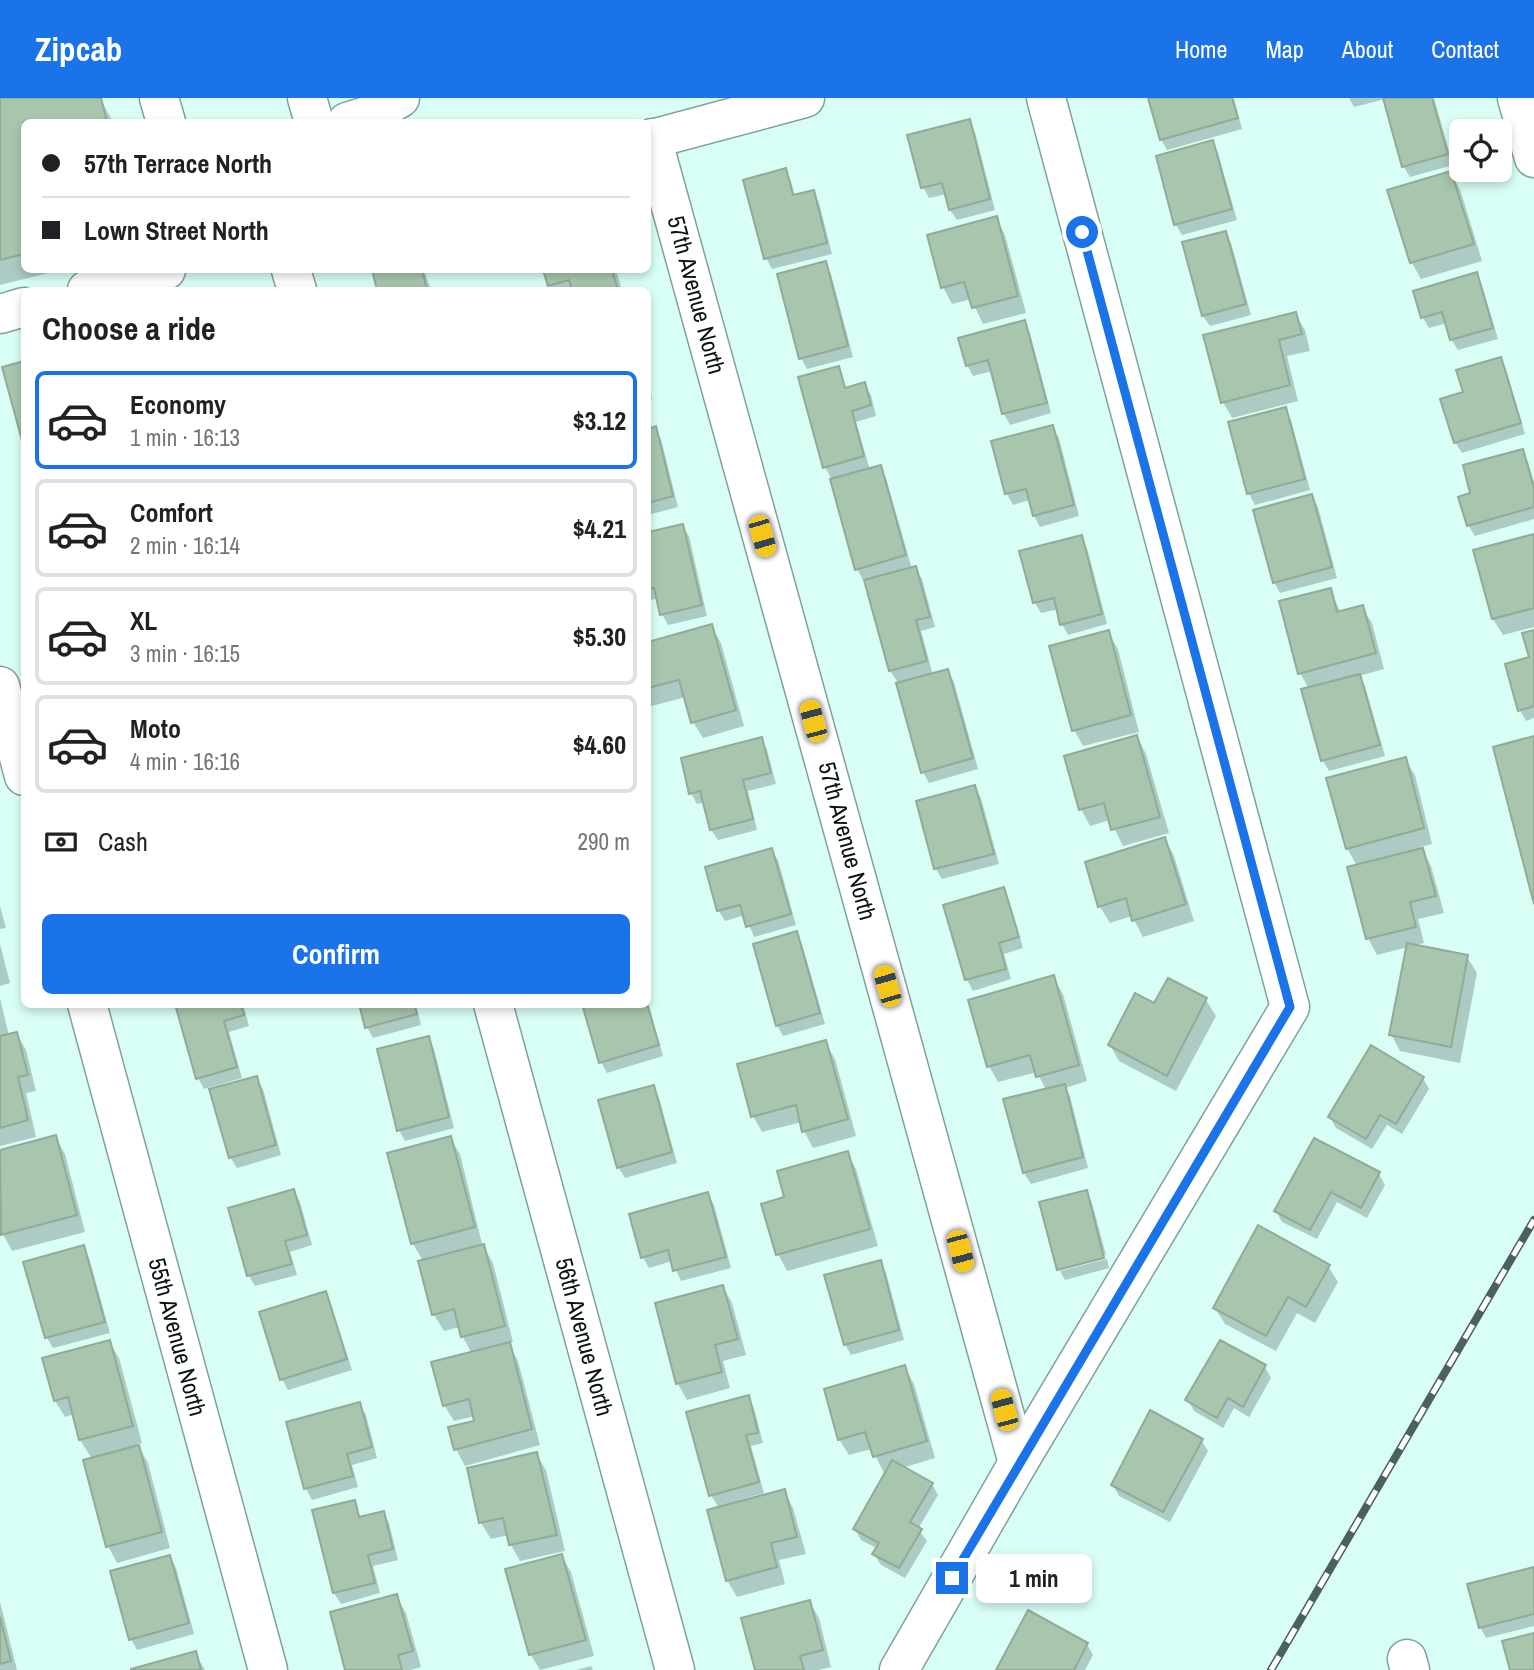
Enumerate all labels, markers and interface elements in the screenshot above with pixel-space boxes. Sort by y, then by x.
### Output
text: Zipcab [35,27,122,71]
text: Home [1175,33,1227,65]
text: Map [1265,33,1304,65]
text: About [1342,33,1393,65]
text: Contact [1431,33,1499,65]
map controls [1449,119,1512,182]
button: locate [1449,119,1512,182]
text: 57th Terrace North [84,146,272,181]
street label: 57th Avenue North [660,212,733,377]
text: Lown Street North [84,213,269,248]
route start [1066,216,1098,248]
text: Choose a ride [42,307,216,350]
text: Economy [130,387,226,422]
icon: car [46,389,109,452]
text: $3.12 [573,403,626,438]
text: 1 min · 16:13 [130,422,240,453]
text: Comfort [130,495,213,530]
icon: car [46,497,109,560]
text: $4.21 [573,511,626,546]
car [747,513,778,559]
text: 2 min · 16:14 [130,530,240,561]
text: XL [130,603,157,638]
icon: car [46,605,109,668]
text: $5.30 [573,619,626,654]
text: 3 min · 16:15 [130,638,240,669]
car [798,698,829,744]
text: Moto [130,711,181,746]
icon: car [46,713,109,776]
text: $4.60 [573,727,626,762]
text: 4 min · 16:16 [130,746,240,777]
street label: 57th Avenue North [811,758,884,923]
icon: cash [42,823,80,861]
text: Cash [98,824,148,859]
text: 290 m [578,826,630,857]
button: Confirm [42,914,630,994]
car [872,963,903,1009]
car [945,1228,976,1274]
street label: 55th Avenue North [141,1254,214,1419]
street label: 56th Avenue North [548,1254,621,1419]
car [989,1387,1020,1433]
callout: 1 min [976,1554,1092,1602]
route end [936,1562,968,1594]
text: 1 min [1009,1563,1059,1594]

